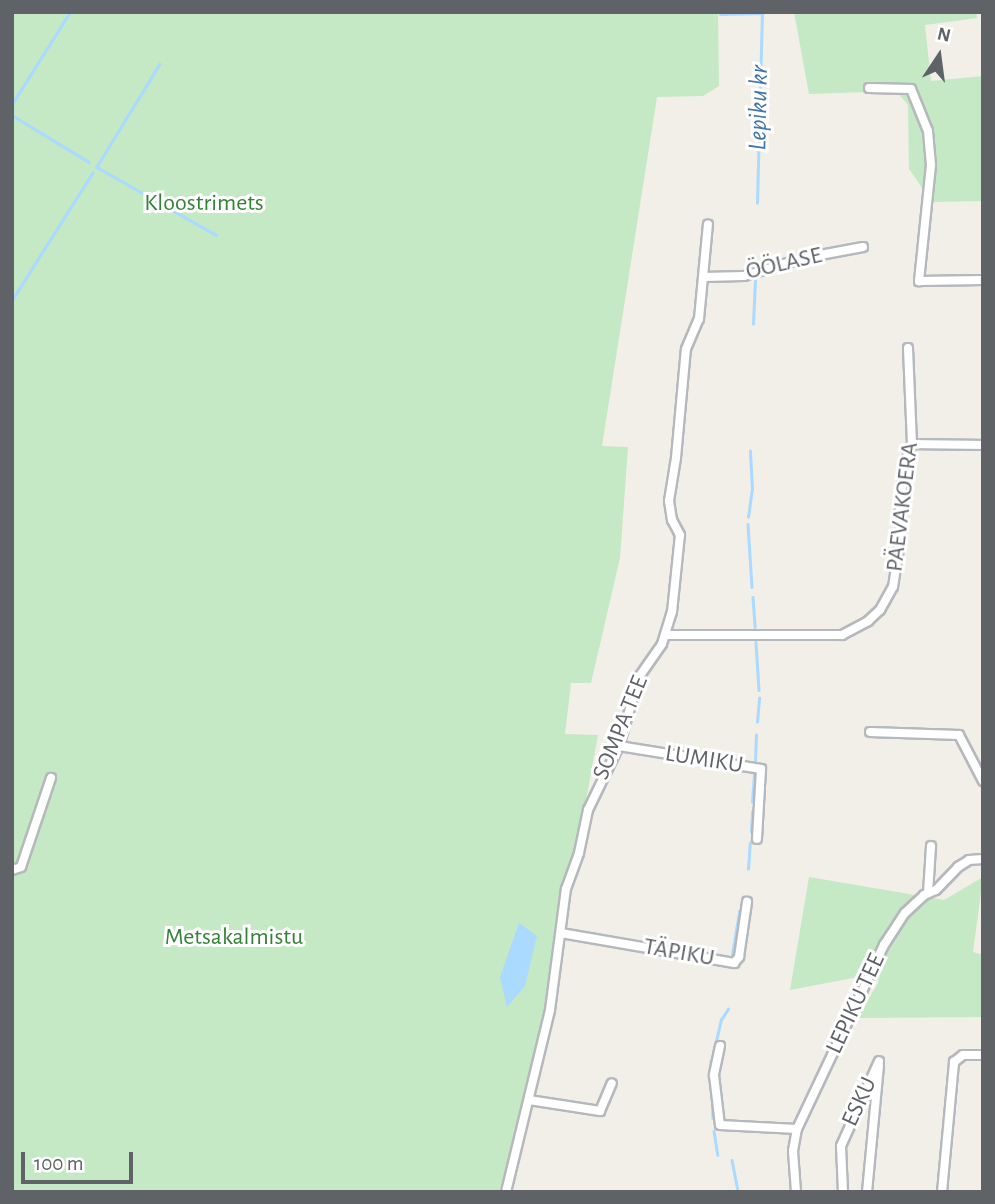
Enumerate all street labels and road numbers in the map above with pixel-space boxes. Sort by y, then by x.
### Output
street label: ÖÖLASE [743,241,825,287]
street label: PÄEVAKOERA [881,441,925,573]
street label: SOMPA TEE [587,672,655,784]
street label: LUMIKU [663,740,745,780]
street label: TÄPIKU [641,933,717,973]
street label: LEPIKU TEE [820,949,892,1059]
street label: ESKU [836,1073,884,1131]

